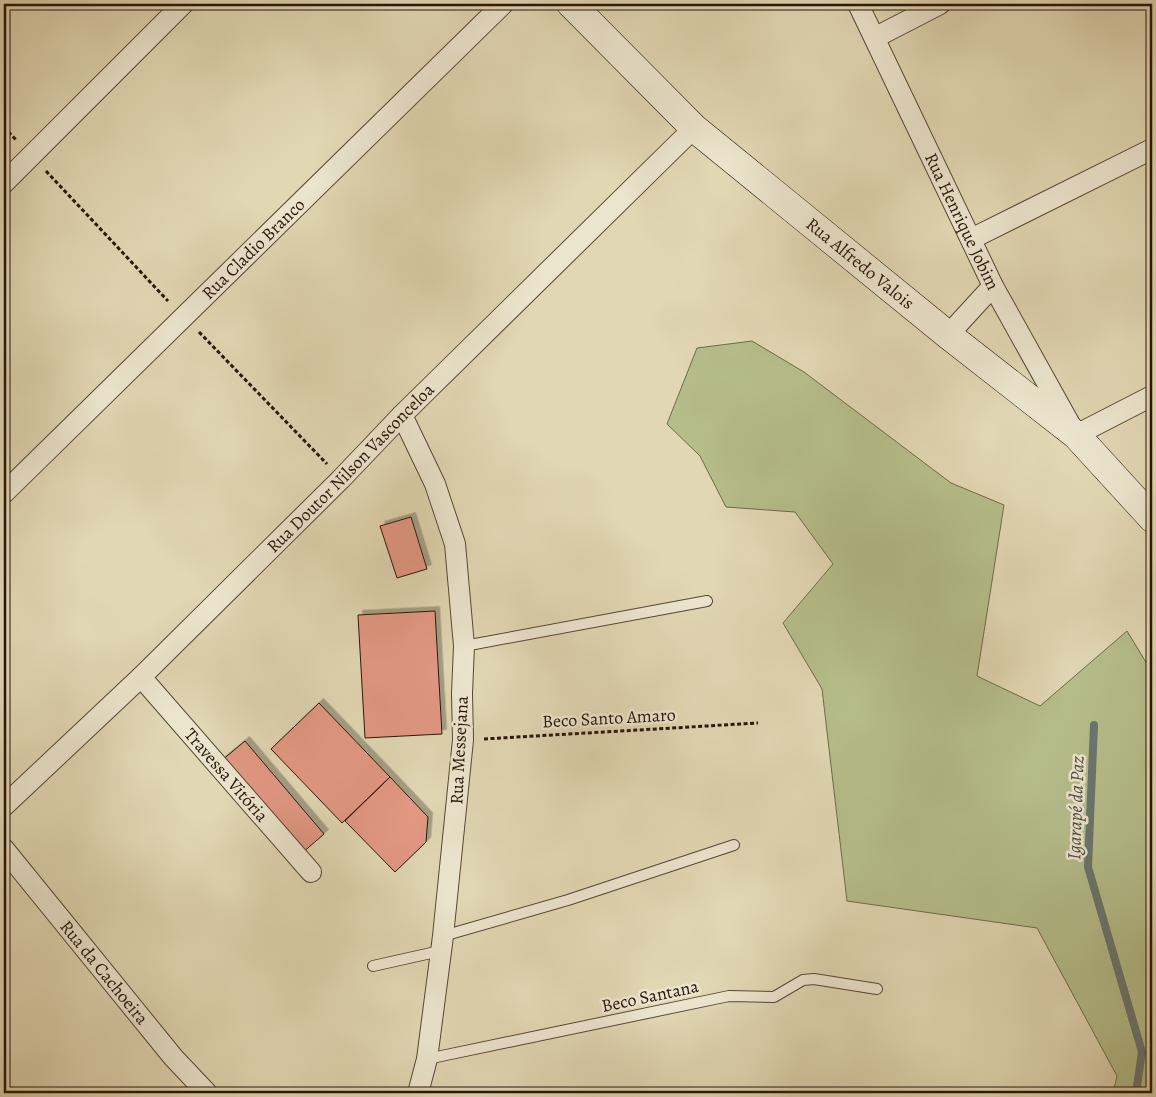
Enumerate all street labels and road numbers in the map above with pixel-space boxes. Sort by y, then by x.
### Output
street label: Rua Henrique Jobim [919,149,1005,294]
street label: Rua Cladio Branco [196,193,310,305]
street label: Rua Alfredo Valois [801,212,919,315]
street label: Rua Doutor Nilson Vasconceloa [261,377,440,558]
street label: Rua Messejana [444,694,474,805]
street label: Beco Santo Amaro [542,703,676,733]
street label: Travessa Vitória [179,723,274,827]
street label: Rua da Cachoeira [55,915,154,1030]
street label: Beco Santana [599,974,701,1018]

